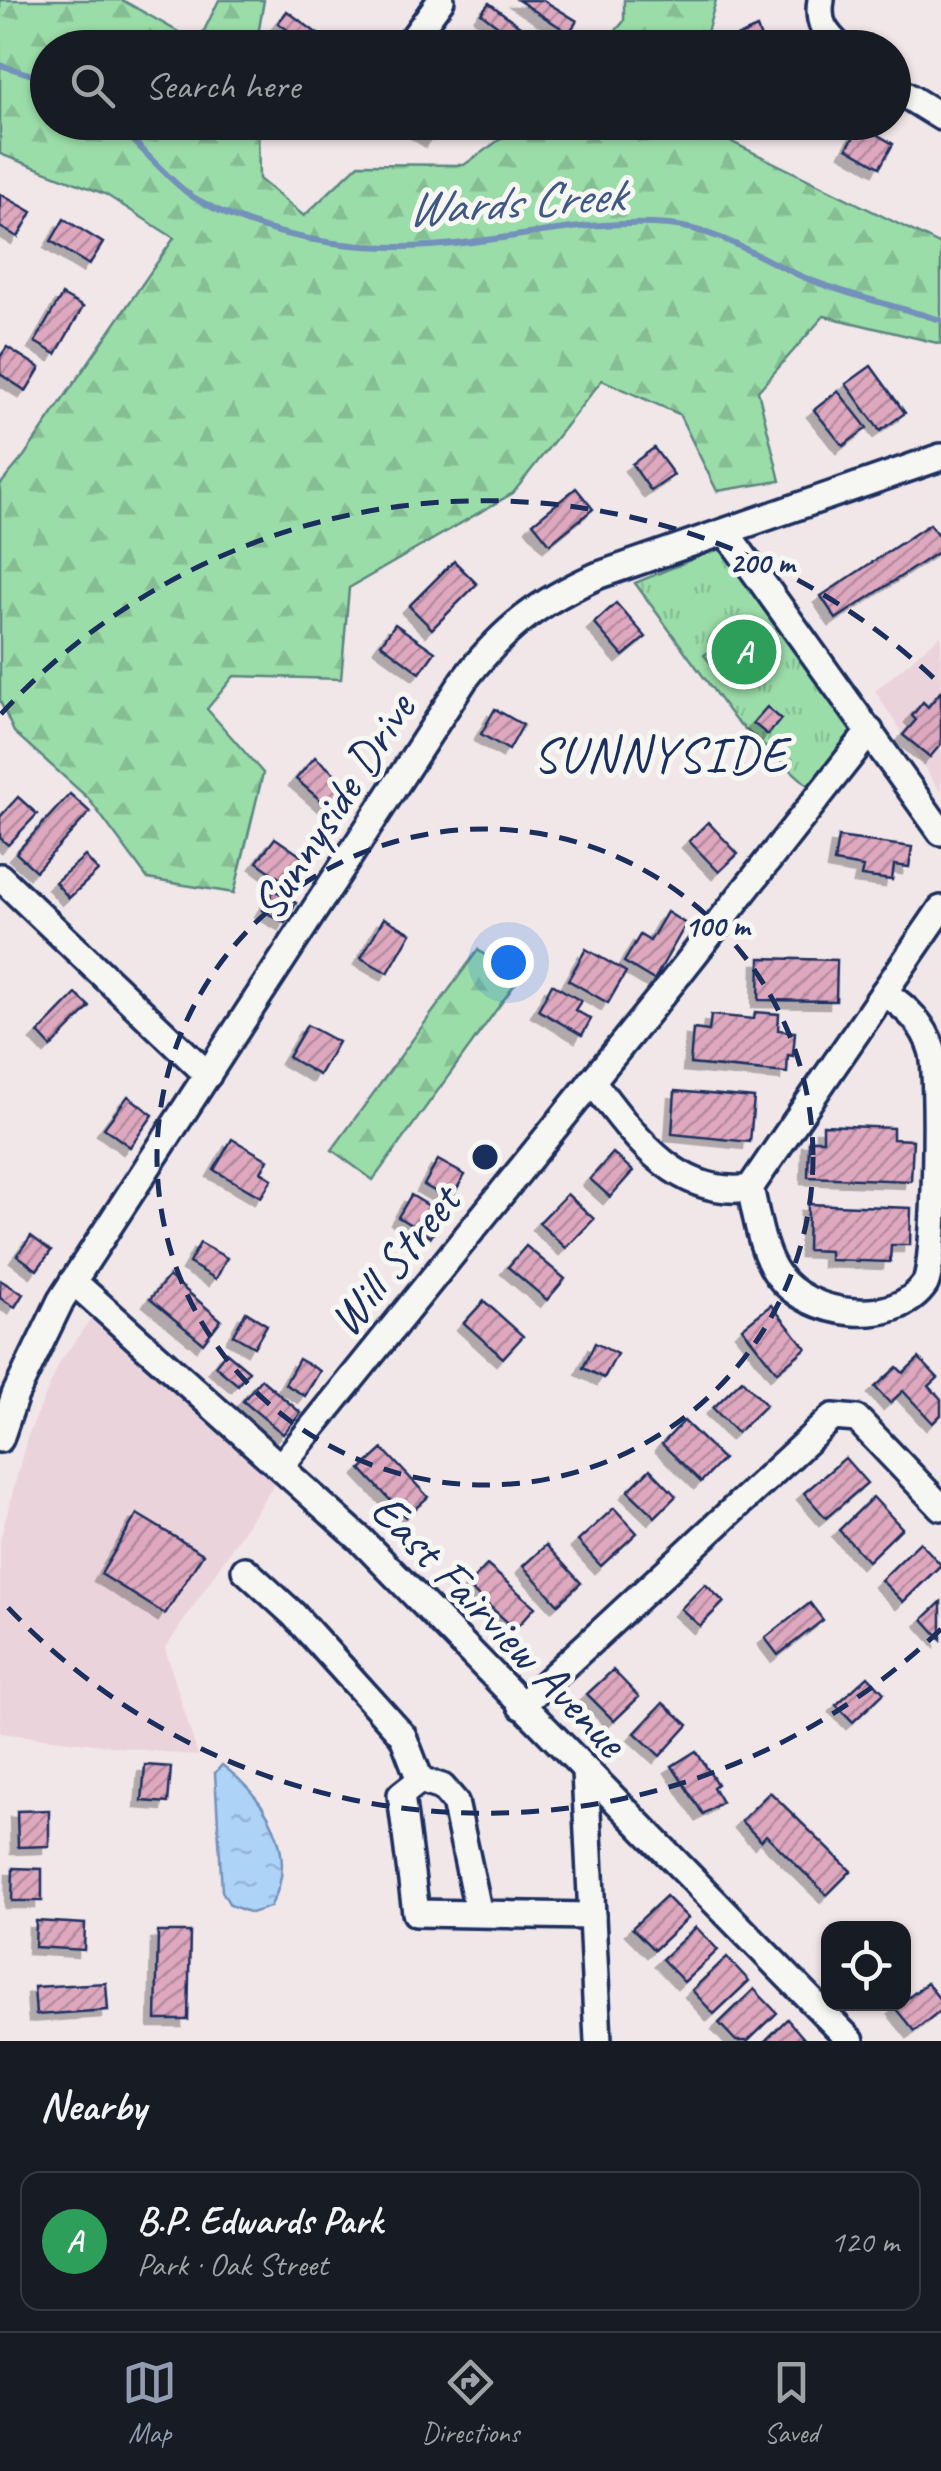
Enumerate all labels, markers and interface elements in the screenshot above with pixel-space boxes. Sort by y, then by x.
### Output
search box [30,30,911,140]
icon: search [65,58,120,113]
text: Search here [145,62,300,109]
water label: Wards Creek [404,162,634,241]
text: 200 m [730,544,797,582]
pin: A [712,614,776,690]
street label: Sunnyside Drive [238,680,430,931]
district label: SUNNYSIDE [533,723,792,786]
text: 100 m [685,907,752,945]
your location [483,937,534,988]
centre of rings [467,1139,503,1175]
street label: Will Street [315,1170,475,1348]
street label: East Fairview Avenue [358,1480,643,1772]
map controls [821,1921,911,2011]
button: locate [821,1921,911,2011]
text: Nearby [40,2080,146,2133]
text: B.P. Edwards Park [137,2197,382,2244]
text: A [66,2221,83,2262]
text: 120 m [830,2221,899,2262]
text: Park · Oak Street [137,2244,328,2285]
tab: Map [122,2355,177,2450]
tab: Directions [422,2355,519,2450]
tab: Saved [764,2355,819,2450]

